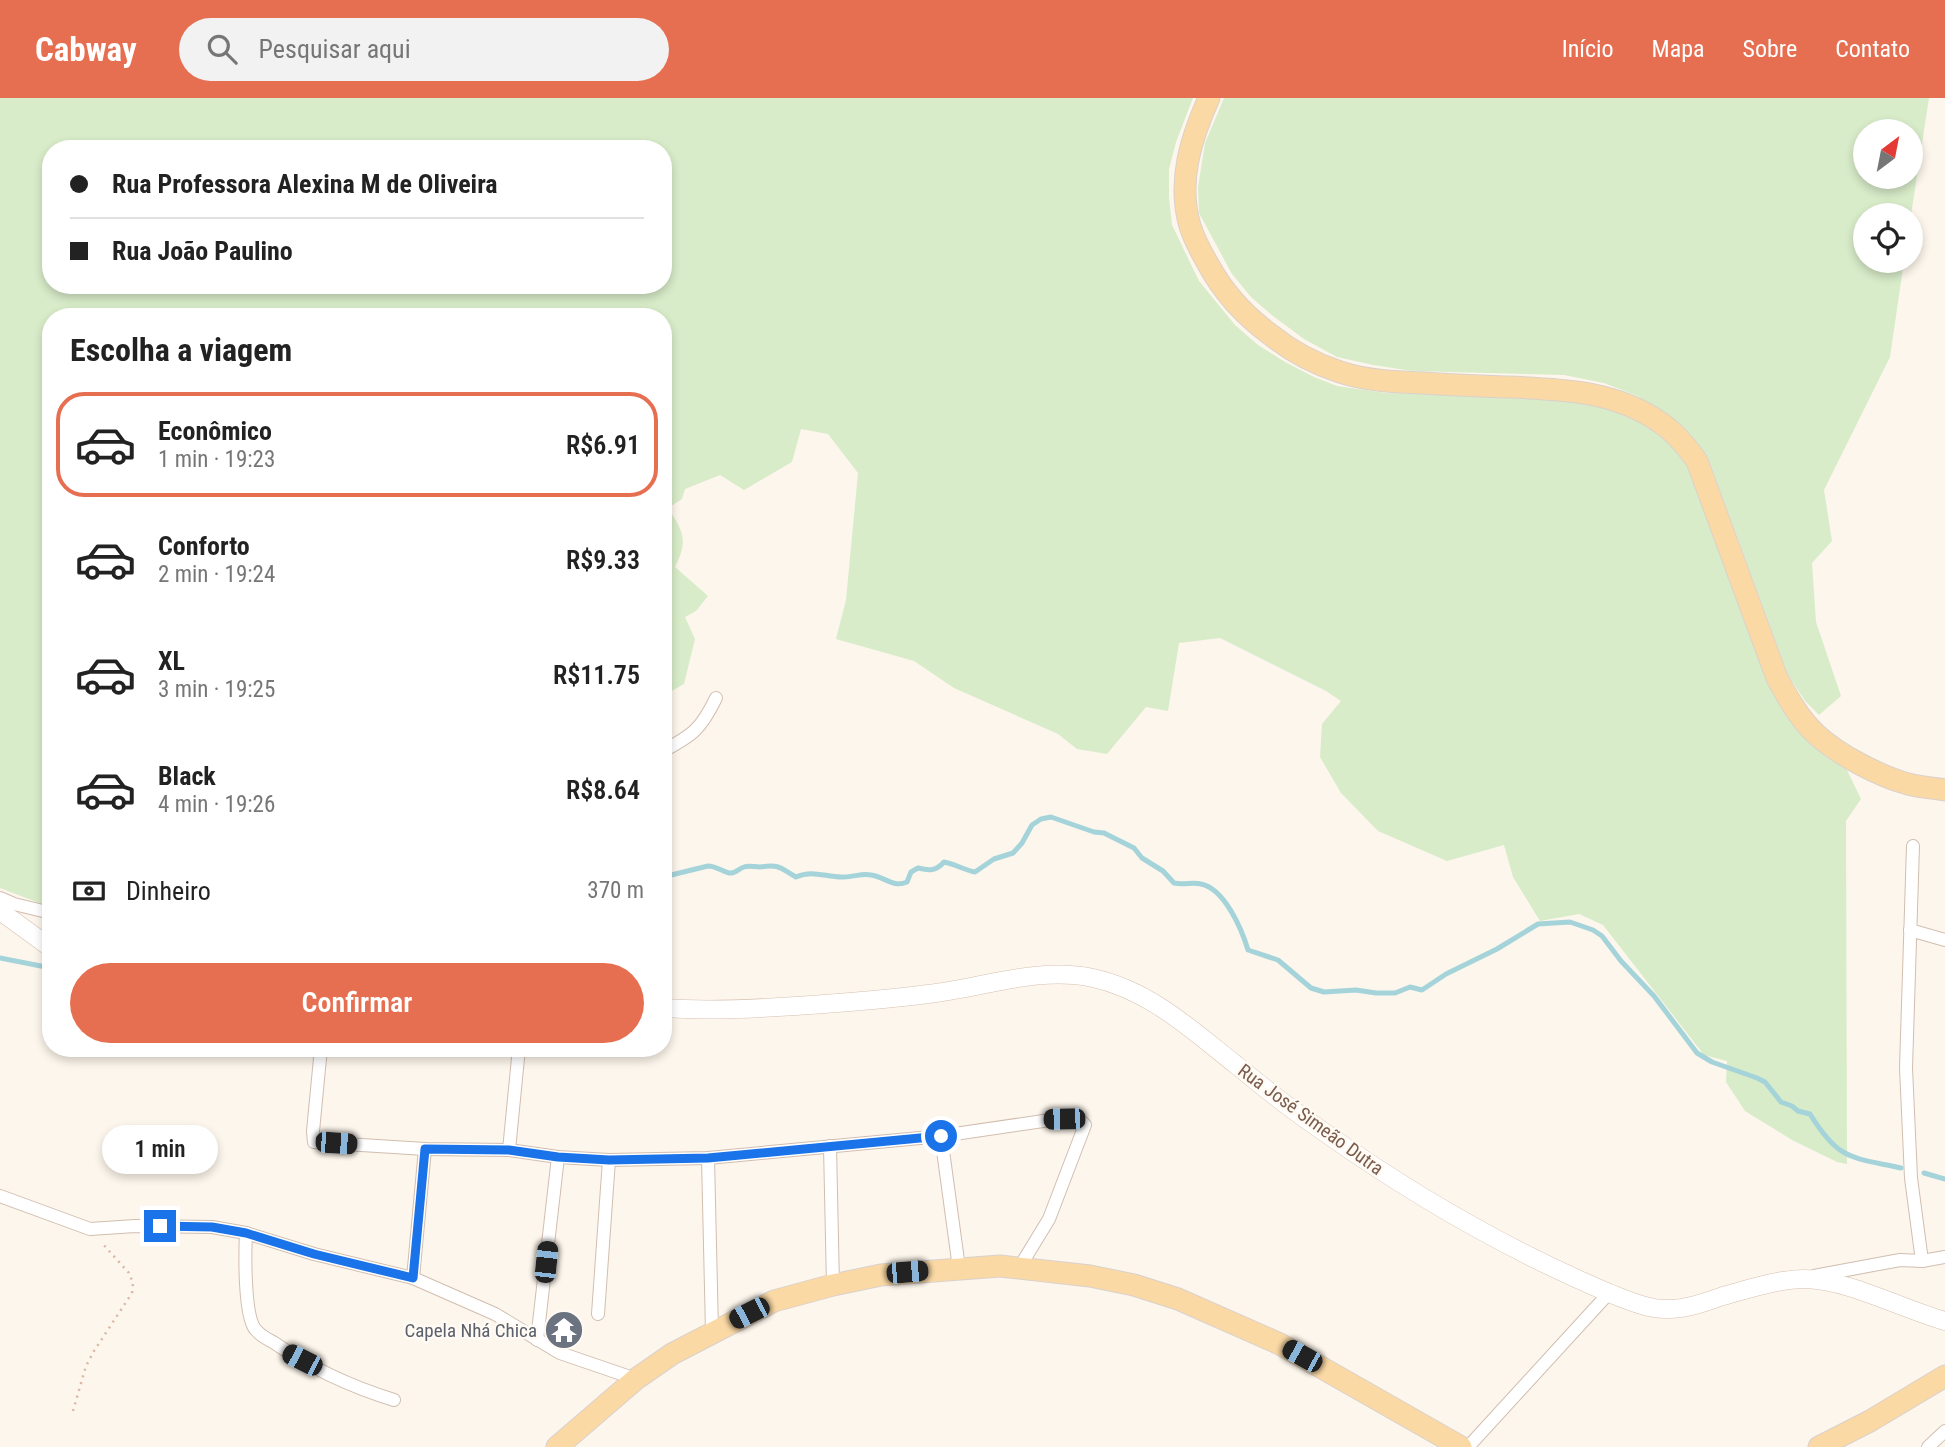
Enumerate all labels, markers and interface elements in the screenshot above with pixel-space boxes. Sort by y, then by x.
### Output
search box [179,18,669,81]
text: Cabway [35,30,137,69]
icon: search [203,30,241,68]
text: Pesquisar aqui [259,34,411,64]
text: Início [1562,35,1614,63]
text: Mapa [1652,35,1705,63]
text: Sobre [1743,35,1797,63]
text: Contato [1835,35,1910,63]
north arrow [1853,119,1923,189]
map controls [1853,119,1923,273]
text: Rua Professora Alexina M de Oliveira [112,169,498,199]
button: locate [1853,203,1923,273]
text: Rua João Paulino [112,236,293,266]
text: Escolha a viagem [70,331,292,369]
icon: car [74,413,137,476]
text: Econômico [158,416,272,446]
text: R$6.91 [566,430,640,460]
text: 1 min · 19:23 [158,446,275,473]
icon: car [74,528,137,591]
text: Conforto [158,531,250,561]
text: R$9.33 [566,545,640,575]
text: 2 min · 19:24 [158,561,275,588]
icon: car [74,643,137,706]
text: XL [158,646,185,676]
text: R$11.75 [553,660,640,690]
text: 3 min · 19:25 [158,676,275,703]
icon: car [74,758,137,821]
text: Black [158,761,216,791]
text: R$8.64 [566,775,640,805]
text: 4 min · 19:26 [158,791,275,818]
icon: cash [70,872,108,910]
text: Dinheiro [126,876,211,906]
text: 370 m [587,877,644,904]
button: Confirmar [70,963,644,1043]
street label: Rua José Simeão Dutra [1234,1059,1388,1180]
car [1043,1108,1086,1130]
route start [925,1120,957,1152]
callout: 1 min [102,1124,218,1174]
car [315,1131,358,1155]
text: 1 min [135,1136,185,1163]
route end [144,1210,176,1242]
car [534,1240,559,1284]
car [886,1260,929,1284]
car [726,1294,773,1332]
temple icon: Capela Nhá Chica [543,1309,585,1351]
place label: Capela Nhá Chica [404,1319,537,1342]
car [1279,1337,1326,1375]
car [279,1341,326,1379]

